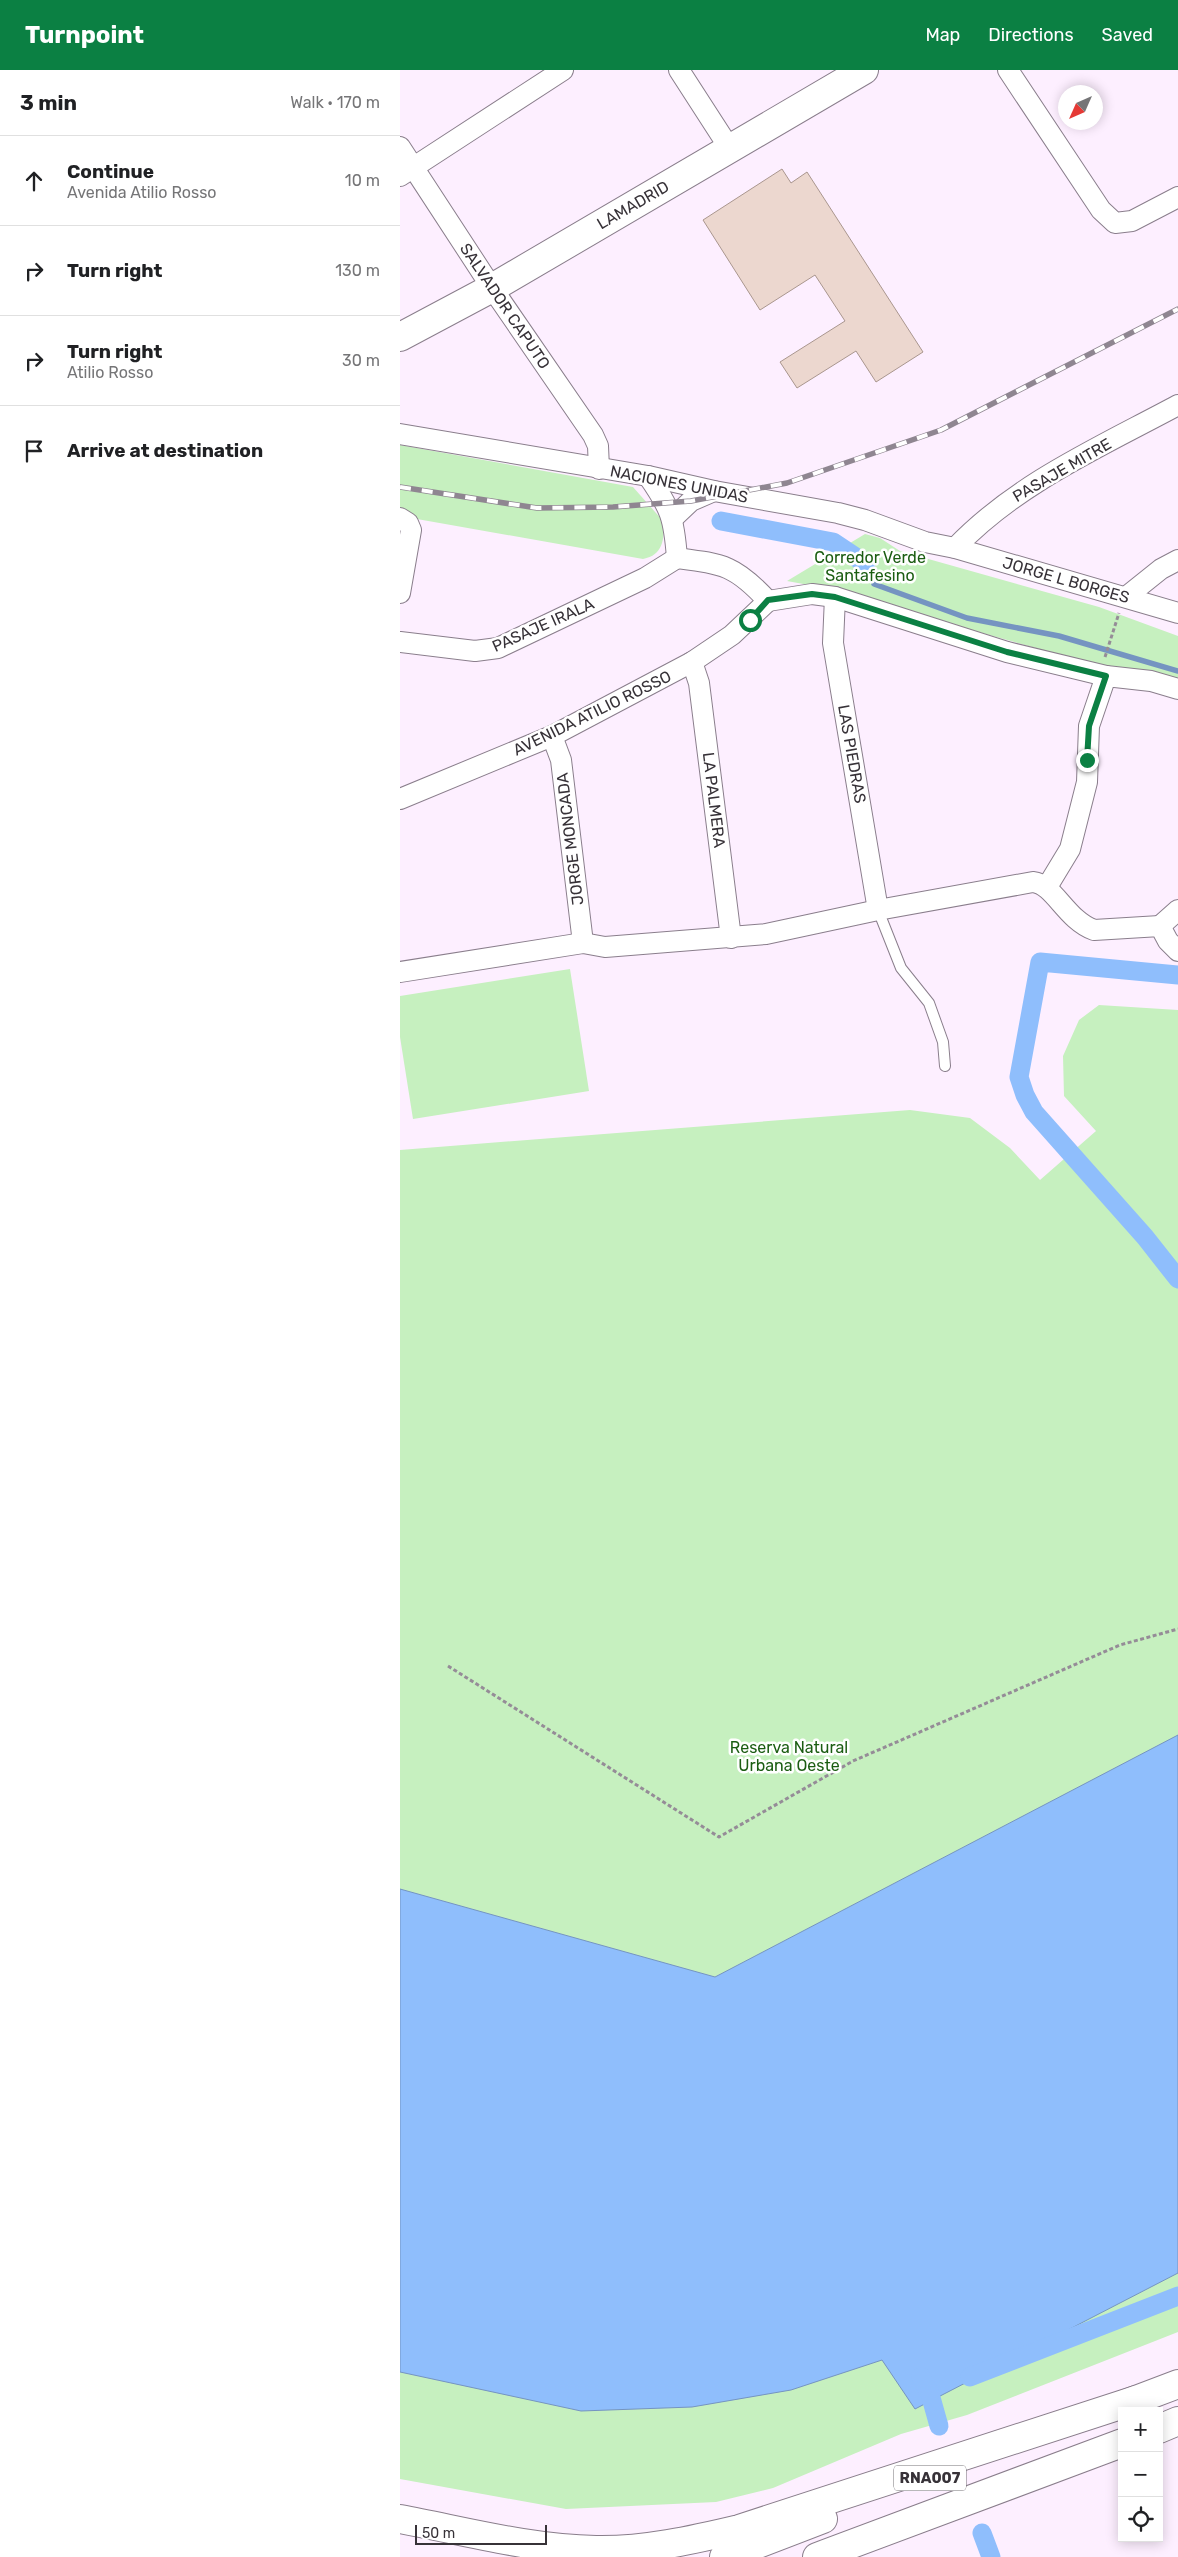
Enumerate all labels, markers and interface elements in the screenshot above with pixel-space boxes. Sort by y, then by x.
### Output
text: Turnpoint [25,21,144,49]
text: Map [925,24,960,46]
text: Directions [988,24,1074,46]
text: Saved [1102,24,1153,46]
north arrow [1058,85,1103,130]
text: 3 min [20,90,77,115]
text: Walk · 170 m [290,93,380,112]
text: Continue [67,160,154,183]
icon: ahead [20,167,48,195]
text: 10 m [345,171,380,190]
street label: LAMADRID [594,177,672,233]
text: Avenida Atilio Rosso [67,183,217,202]
street label: SALVADOR CAPUTO [456,240,554,372]
icon: right [20,257,48,285]
text: Turn right [67,259,162,282]
text: 130 m [335,261,380,280]
text: Turn right [67,340,162,363]
icon: right [20,347,48,375]
text: 30 m [342,351,380,370]
text: Atilio Rosso [67,363,153,382]
street label: PASAJE MITRE [1009,434,1115,506]
icon: arrive [20,437,48,465]
text: Arrive at destination [67,439,263,462]
street label: NACIONES UNIDAS [608,461,750,507]
park label: Corredor Verde Santafesino [814,548,926,585]
street label: JORGE L BORGES [1000,553,1132,607]
street label: PASAJE IRALA [489,594,597,656]
route start [739,609,762,632]
street label: AVENIDA ATILIO ROSSO [510,666,674,760]
street label: LAS PIEDRAS [834,703,870,805]
route end [1076,749,1099,772]
street label: LA PALMERA [699,751,729,849]
street label: JORGE MONCADA [552,771,588,906]
park label: Reserva Natural Urbana Oeste [730,1738,848,1775]
map controls [1118,2407,1163,2542]
button: + [1118,2407,1163,2452]
button: − [1118,2452,1163,2497]
road number: RNA007 [894,2466,966,2490]
button: locate [1118,2497,1163,2542]
scale bar [415,2522,548,2545]
text: 50 m [422,2525,455,2542]

